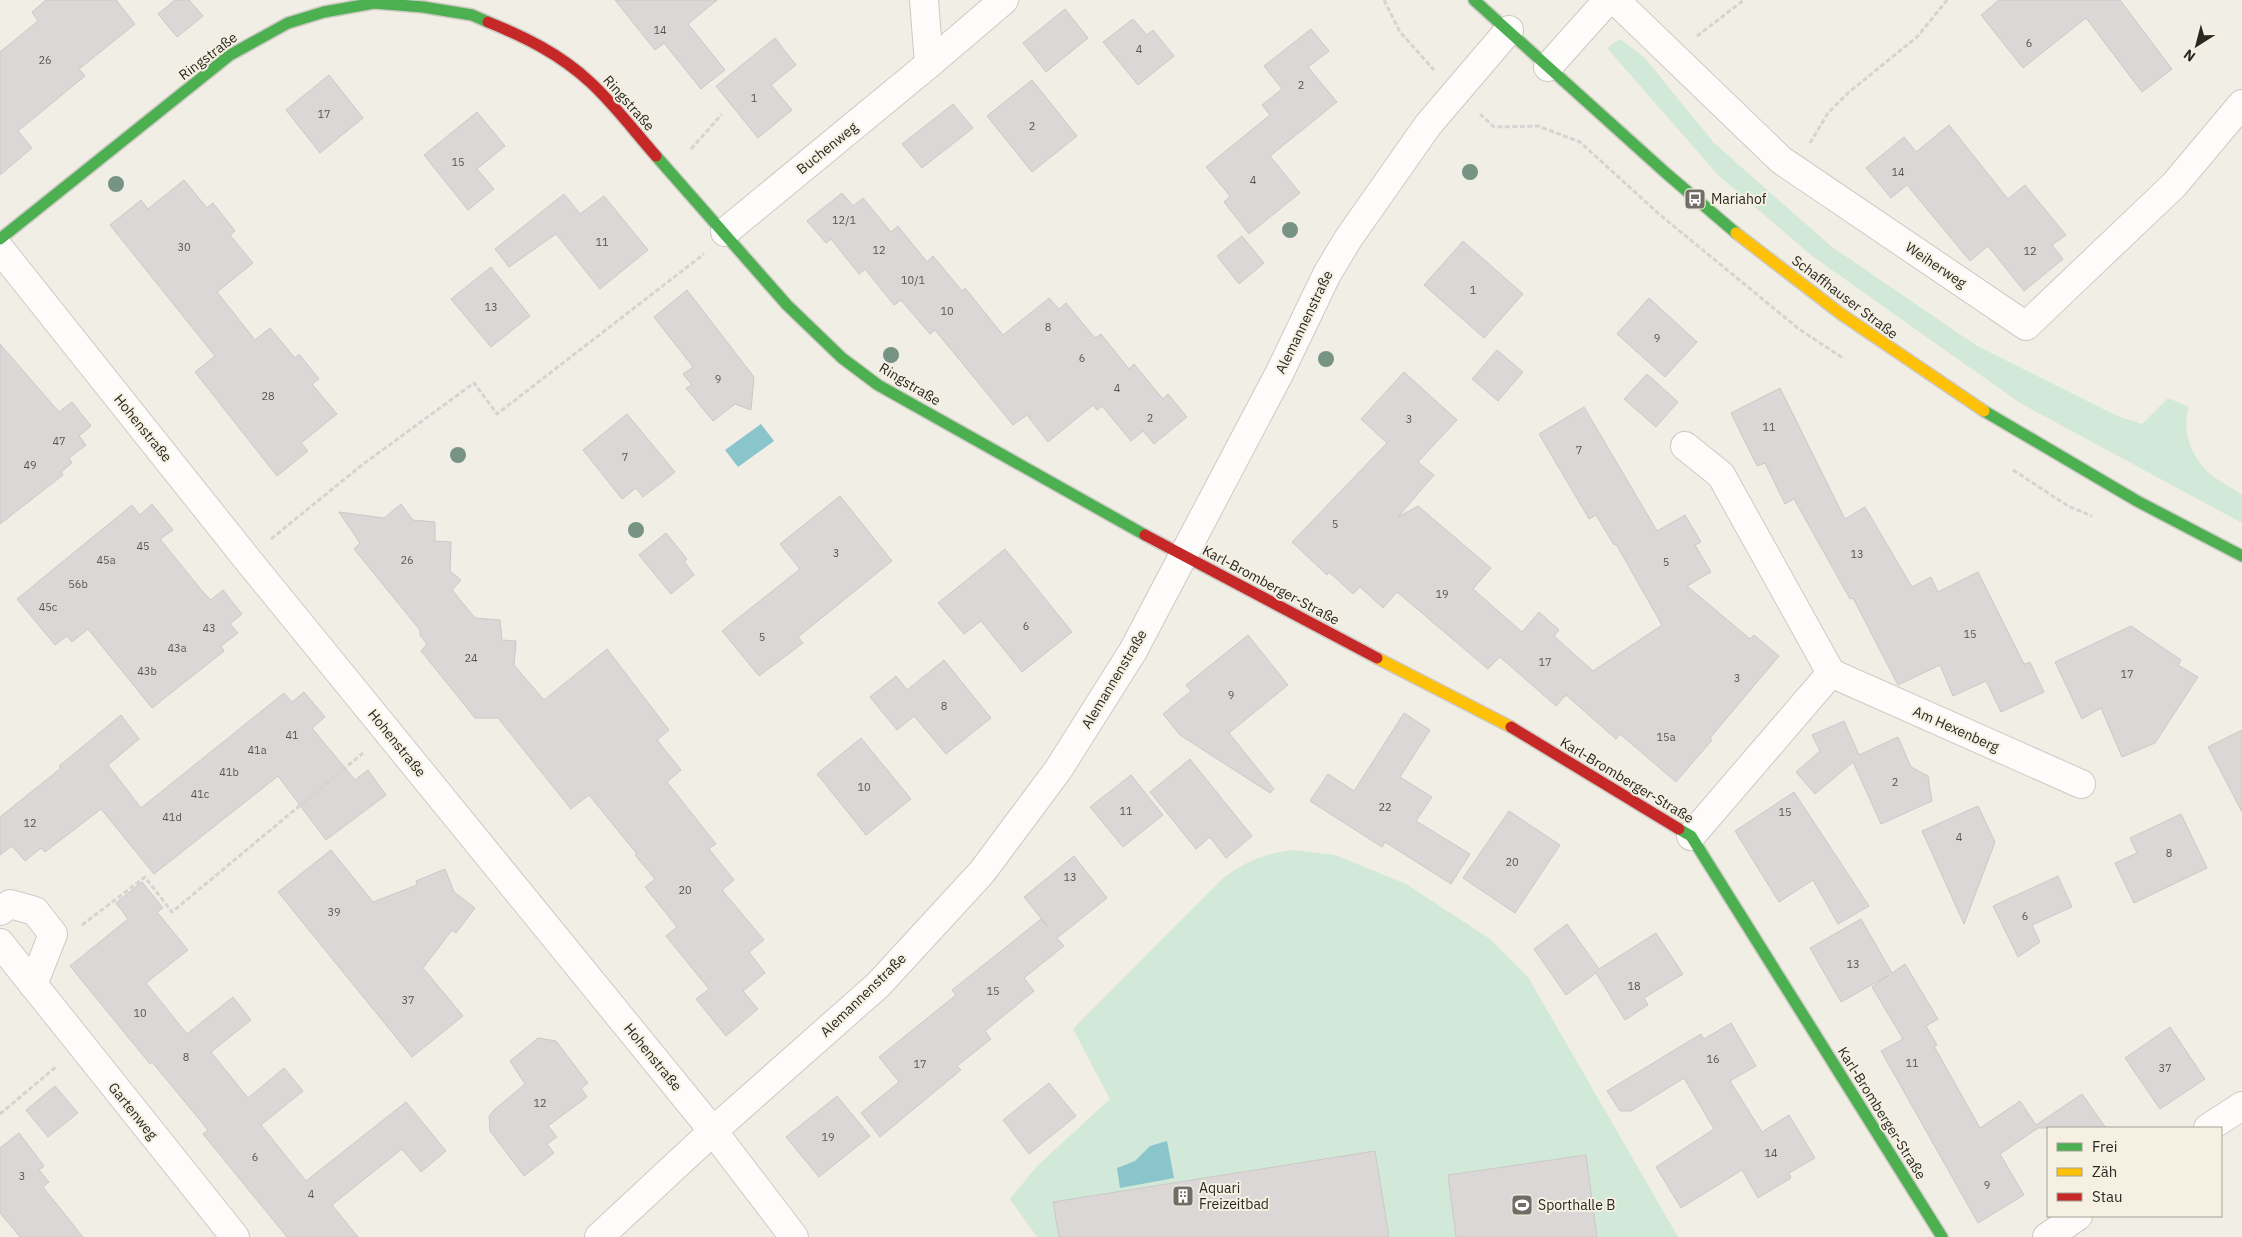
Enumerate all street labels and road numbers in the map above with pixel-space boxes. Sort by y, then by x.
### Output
street label: Ringstraße [175,28,241,84]
street label: Ringstraße [599,71,659,135]
street label: Buchenweg [793,118,862,178]
street label: Weiherweg [1902,238,1971,292]
street label: Schaffhauser Straße [1788,251,1902,343]
street label: Alemannenstraße [1271,267,1337,377]
street label: Ringstraße [876,359,944,410]
street label: Hohenstraße [110,390,176,466]
street label: Karl-Bromberger-Straße [1199,541,1343,629]
street label: Alemannenstraße [1077,626,1151,732]
street label: Am Hexenberg [1910,702,2002,756]
street label: Hohenstraße [364,705,430,781]
street label: Karl-Bromberger-Straße [1557,733,1697,827]
street label: Alemannenstraße [816,949,910,1041]
street label: Hohenstraße [620,1019,686,1095]
street label: Karl-Bromberger-Straße [1834,1043,1930,1183]
street label: Gartenweg [104,1079,162,1144]

